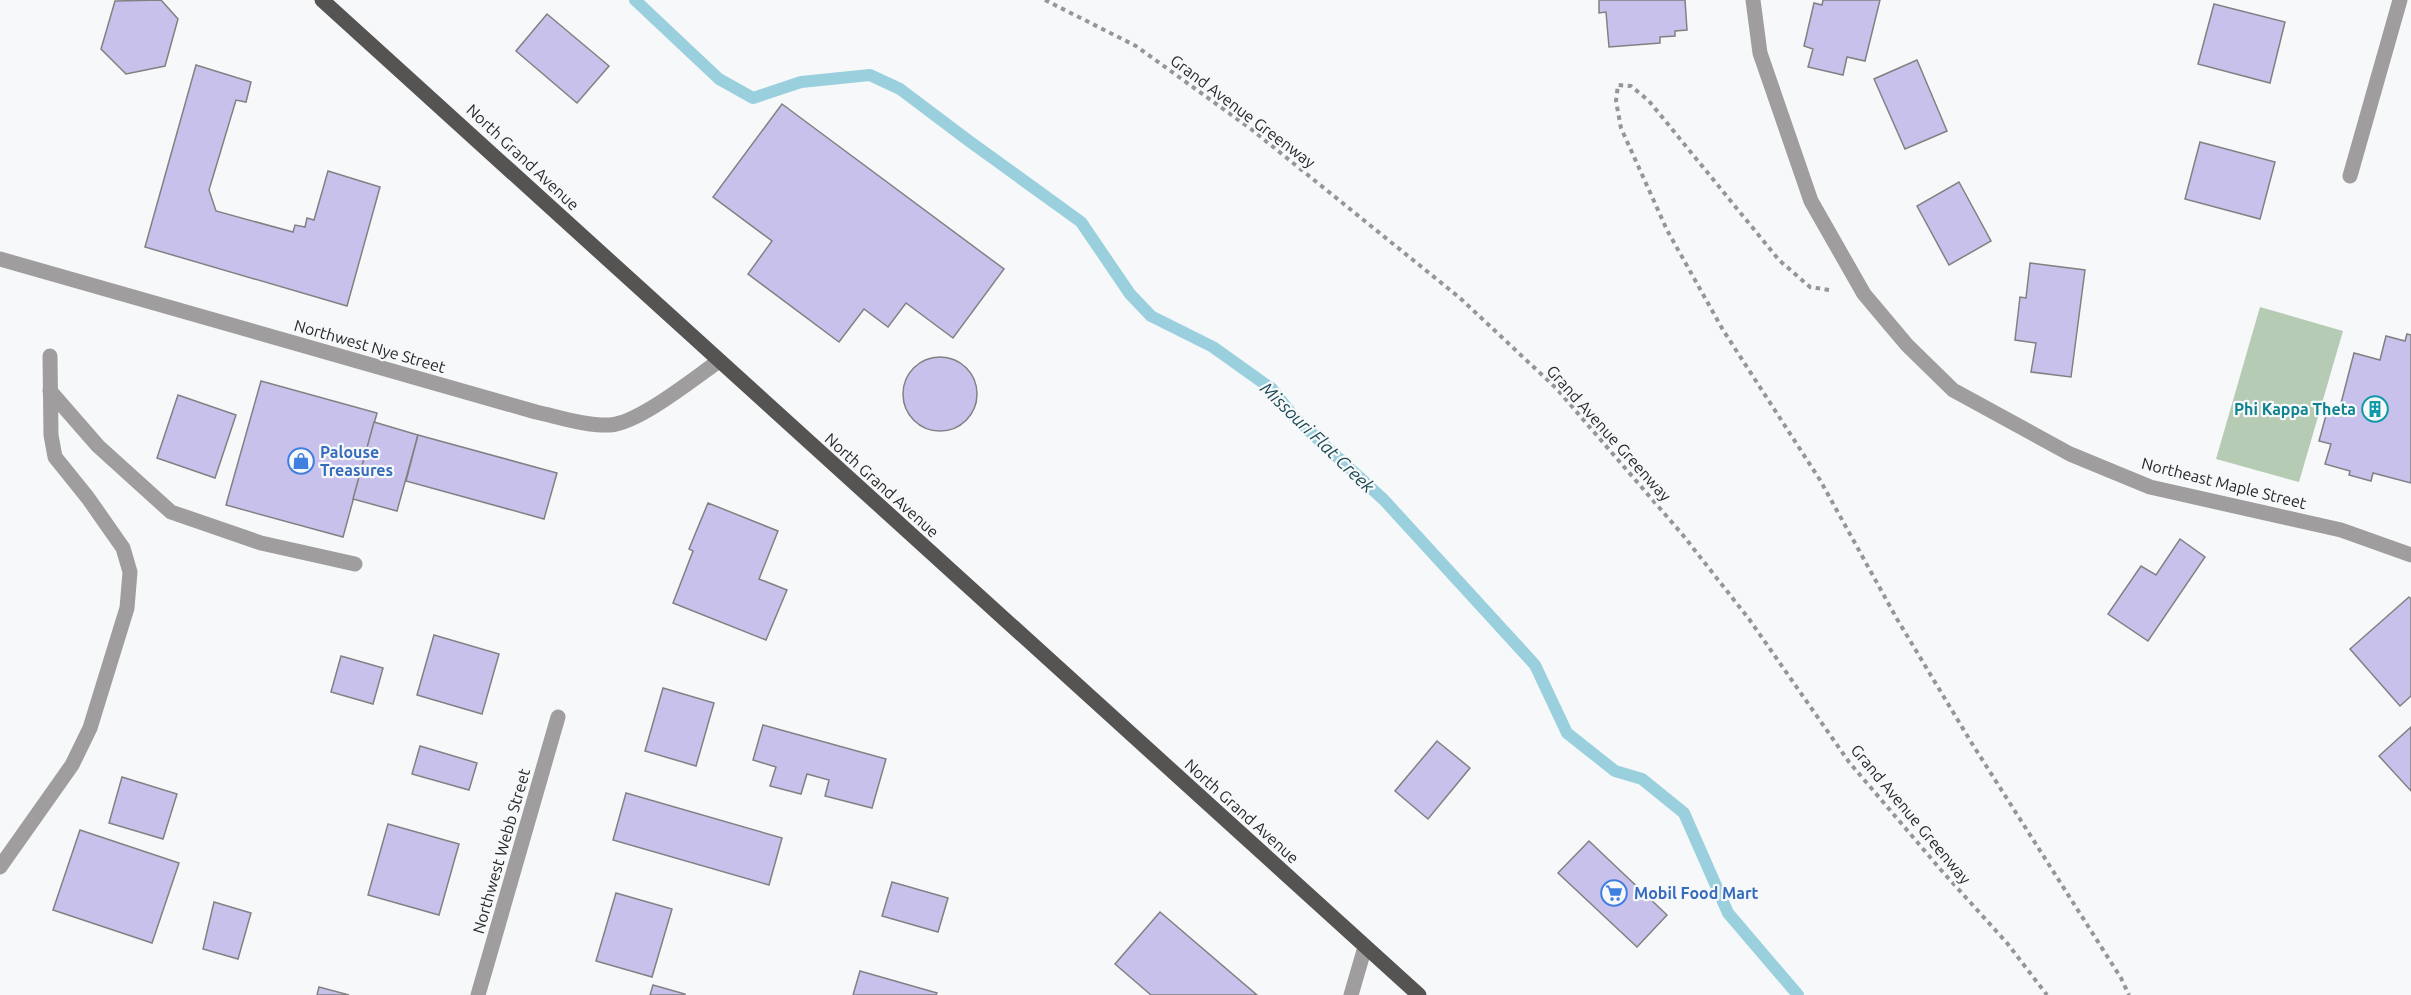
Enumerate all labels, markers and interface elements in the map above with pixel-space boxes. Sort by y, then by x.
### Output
street label: Grand Avenue Greenway [1167,51,1319,171]
street label: North Grand Avenue [463,100,583,214]
street label: Northwest Nye Street [292,316,448,376]
street label: Grand Avenue Greenway [1543,361,1675,505]
water label: Missouri Flat Creek [1257,378,1380,497]
building icon: Phi Kappa Theta [2360,394,2390,424]
place label: Phi Kappa Theta [2234,400,2356,418]
street label: North Grand Avenue [821,429,943,541]
place label: Palouse Treasures [320,443,393,479]
shop icon: Palouse Treasures [286,446,316,476]
street label: Northeast Maple Street [2140,454,2309,512]
street label: Grand Avenue Greenway [1847,741,1975,888]
street label: North Grand Avenue [1181,755,1303,867]
street label: Northwest Webb Street [469,766,533,936]
supermarket icon: Mobil Food Mart [1599,878,1629,908]
place label: Mobil Food Mart [1634,884,1759,902]

